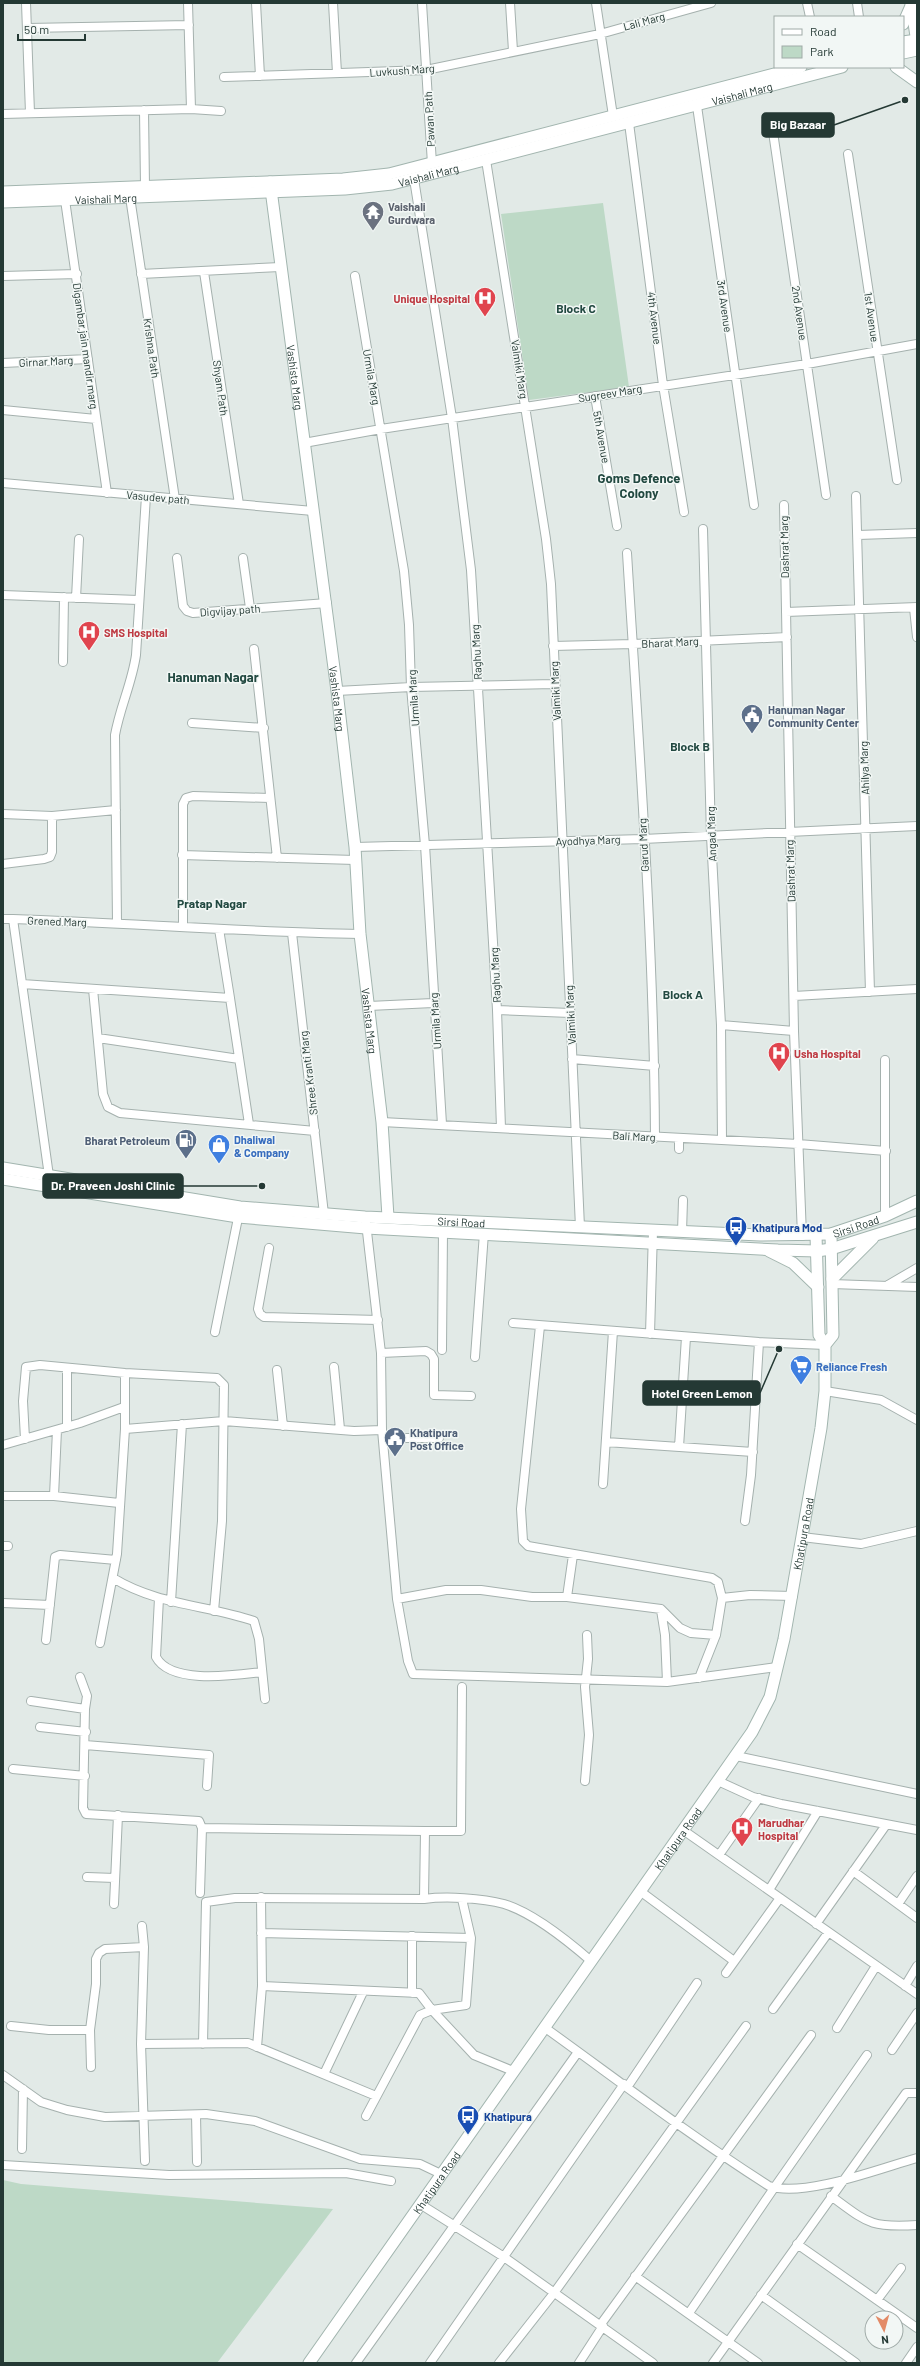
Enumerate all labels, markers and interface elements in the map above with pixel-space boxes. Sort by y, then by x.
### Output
street label: Lali Marg [622,9,666,33]
scale bar [18,16,85,42]
legend [774,16,904,68]
text: 50 m [24,22,49,36]
text: Road [810,24,837,38]
text: Park [810,44,834,58]
street label: Luvkush Marg [369,61,435,79]
street label: Vaishali Marg [710,79,774,107]
street label: Pawan Path [421,91,437,147]
callout: Big Bazaar [762,113,834,137]
text: Big Bazaar [770,117,826,131]
street label: Vaishali Marg [397,160,460,189]
street label: Vaishali Marg [75,190,137,206]
temple icon: Vaishali Gurdwara [360,199,386,232]
place label: Vaishali Gurdwara [388,200,435,226]
street label: 3rd Avenue [715,279,735,333]
street label: Digambar jain mandir marg [71,282,101,410]
hospital icon: Unique Hospital [472,285,498,318]
street label: 2nd Avenue [790,285,810,341]
street label: 4th Avenue [645,291,665,345]
street label: 1st Avenue [862,291,882,343]
place label: Unique Hospital [394,292,470,305]
district label: Block C [556,301,596,315]
street label: Krishna Path [141,317,163,379]
street label: Valmiki Marg [509,338,531,400]
street label: Vashista Marg [285,344,306,411]
street label: Urmila Marg [361,348,383,406]
street label: Girnar Marg [18,353,74,369]
street label: Shyam Path [211,359,231,417]
street label: Sugreev Marg [577,382,643,404]
street label: 5th Avenue [591,410,613,464]
district label: Goms Defence Colony [598,470,680,501]
street label: Vasudev path [126,488,190,506]
street label: Dashrat Marg [777,515,791,578]
street label: Digvijay path [199,601,261,619]
hospital icon: SMS Hospital [76,619,102,652]
street label: Raghu Marg [468,624,484,680]
place label: SMS Hospital [104,626,168,639]
street label: Bharat Marg [641,634,699,650]
street label: Valmiki Marg [547,661,563,721]
street label: Vashista Marg [327,665,348,732]
district label: Hanuman Nagar [167,669,259,685]
street label: Urmila Marg [405,669,421,727]
public building icon: Hanuman Nagar Community Center [739,702,765,735]
place label: Hanuman Nagar Community Center [768,703,860,729]
district label: Block B [670,739,710,753]
street label: Ahilya Marg [857,741,871,795]
street label: Angad Marg [704,806,718,862]
street label: Garud Marg [635,818,651,872]
street label: Ayodhya Marg [555,832,621,848]
street label: Dashrat Marg [782,839,798,903]
district label: Pratap Nagar [177,896,247,910]
street label: Grened Marg [27,913,87,929]
street label: Raghu Marg [487,947,503,1003]
street label: Valmiki Marg [562,985,578,1045]
street label: Vashista Marg [360,987,380,1054]
district label: Block A [663,987,703,1001]
street label: Urmila Marg [427,992,443,1050]
street label: Shree Kranti Marg [296,1030,320,1116]
hospital icon: Usha Hospital [766,1040,792,1073]
place label: Usha Hospital [794,1047,861,1060]
fuel station icon: Bharat Petroleum [173,1127,199,1160]
street label: Bali Marg [612,1128,656,1144]
shop icon: Dhaliwal & Company [206,1132,232,1165]
place label: Dhaliwal & Company [234,1133,290,1159]
place label: Bharat Petroleum [85,1134,170,1147]
callout: Dr. Praveen Joshi Clinic [43,1174,183,1198]
text: Dr. Praveen Joshi Clinic [51,1178,176,1192]
street label: Sirsi Road [831,1212,880,1240]
street label: Sirsi Road [437,1214,486,1229]
bus stop icon: Khatipura Mod [723,1214,749,1247]
place label: Khatipura Mod [752,1221,822,1234]
supermarket icon: Reliance Fresh [788,1353,814,1386]
place label: Reliance Fresh [816,1360,887,1373]
callout: Hotel Green Lemon [643,1381,760,1405]
text: Hotel Green Lemon [652,1386,752,1400]
public building icon: Khatipura Post Office [382,1425,408,1458]
place label: Khatipura Post Office [410,1426,464,1452]
street label: Khatipura Road [790,1496,815,1571]
street label: Khatipura Road [651,1805,704,1872]
hospital icon: Marudhar Hospital [729,1815,755,1848]
place label: Marudhar Hospital [758,1816,805,1842]
bus stop icon: Khatipura [455,2103,481,2136]
place label: Khatipura [484,2110,532,2123]
street label: Khatipura Road [410,2148,462,2216]
north arrow [864,2310,904,2350]
text: N [881,2334,889,2347]

